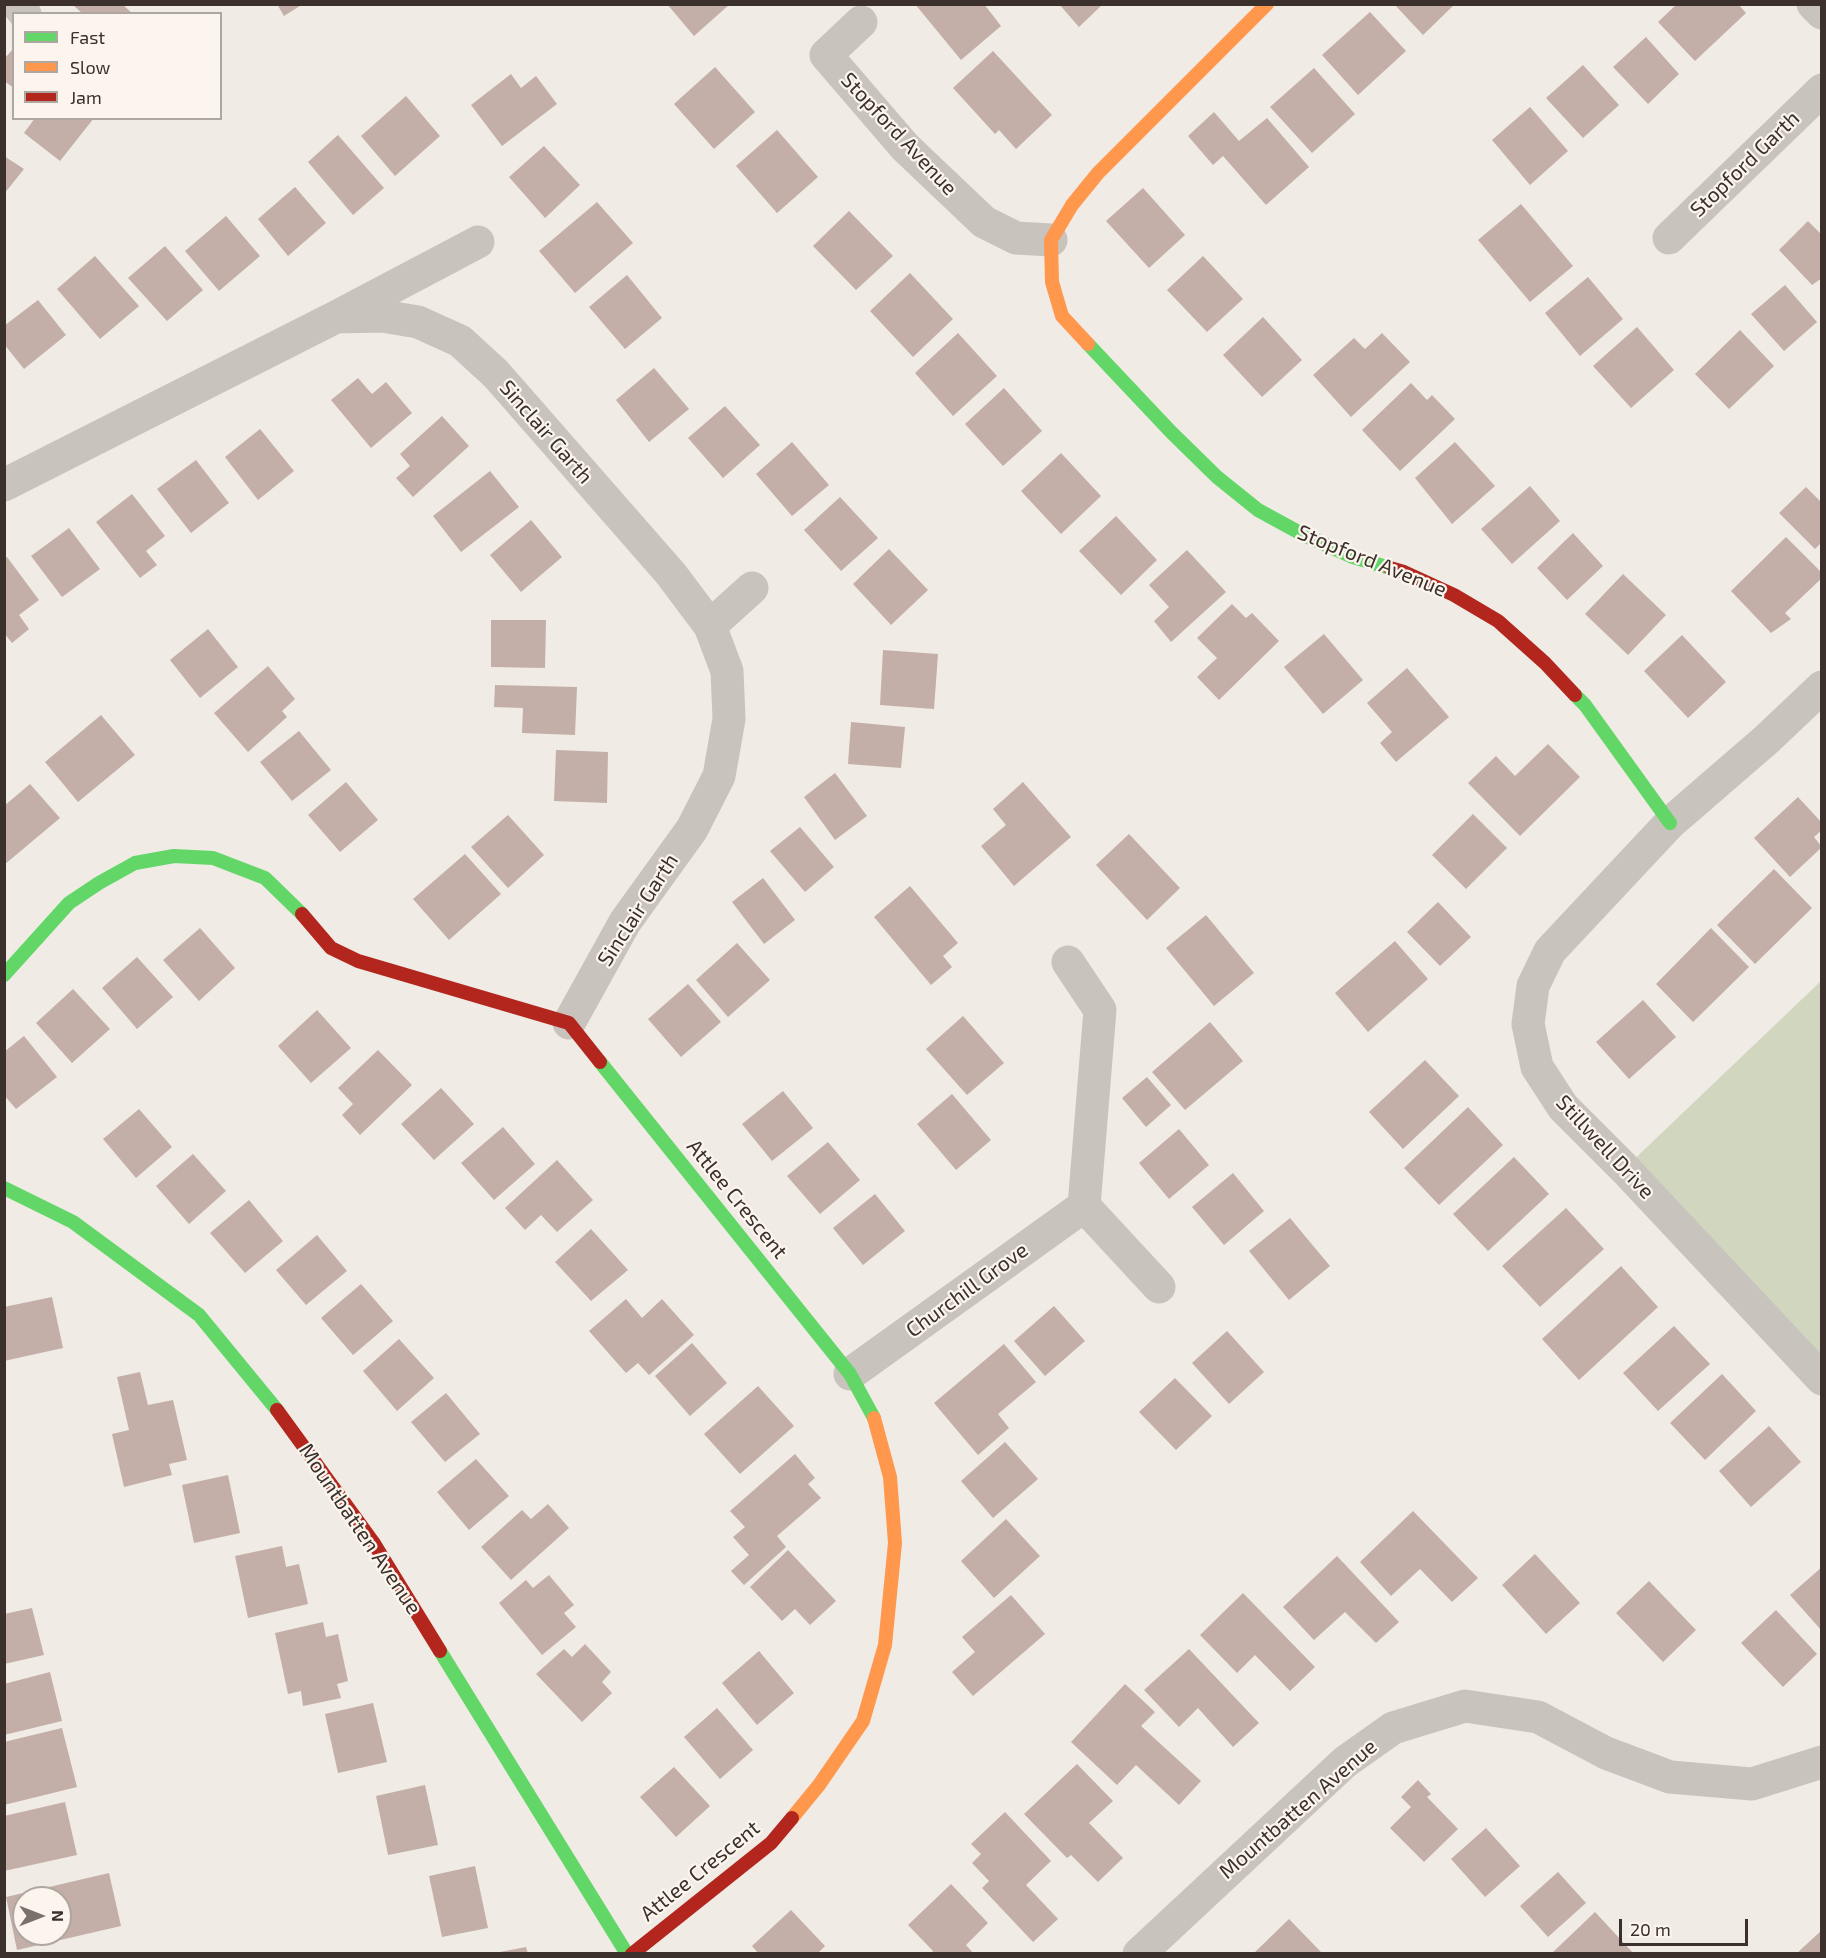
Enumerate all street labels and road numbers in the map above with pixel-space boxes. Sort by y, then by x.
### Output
street label: Stopford Avenue [836,67,962,201]
street label: Stopford Garth [1685,106,1805,222]
street label: Sinclair Garth [494,375,598,489]
street label: Stopford Avenue [1294,520,1450,602]
street label: Sinclair Garth [592,849,684,971]
street label: Stillwell Drive [1551,1090,1659,1204]
street label: Attlee Crescent [681,1134,793,1264]
street label: Churchill Grove [901,1237,1033,1343]
street label: Mountbatten Avenue [293,1439,427,1619]
street label: Mountbatten Avenue [1214,1734,1382,1884]
street label: Attlee Crescent [635,1815,765,1927]

